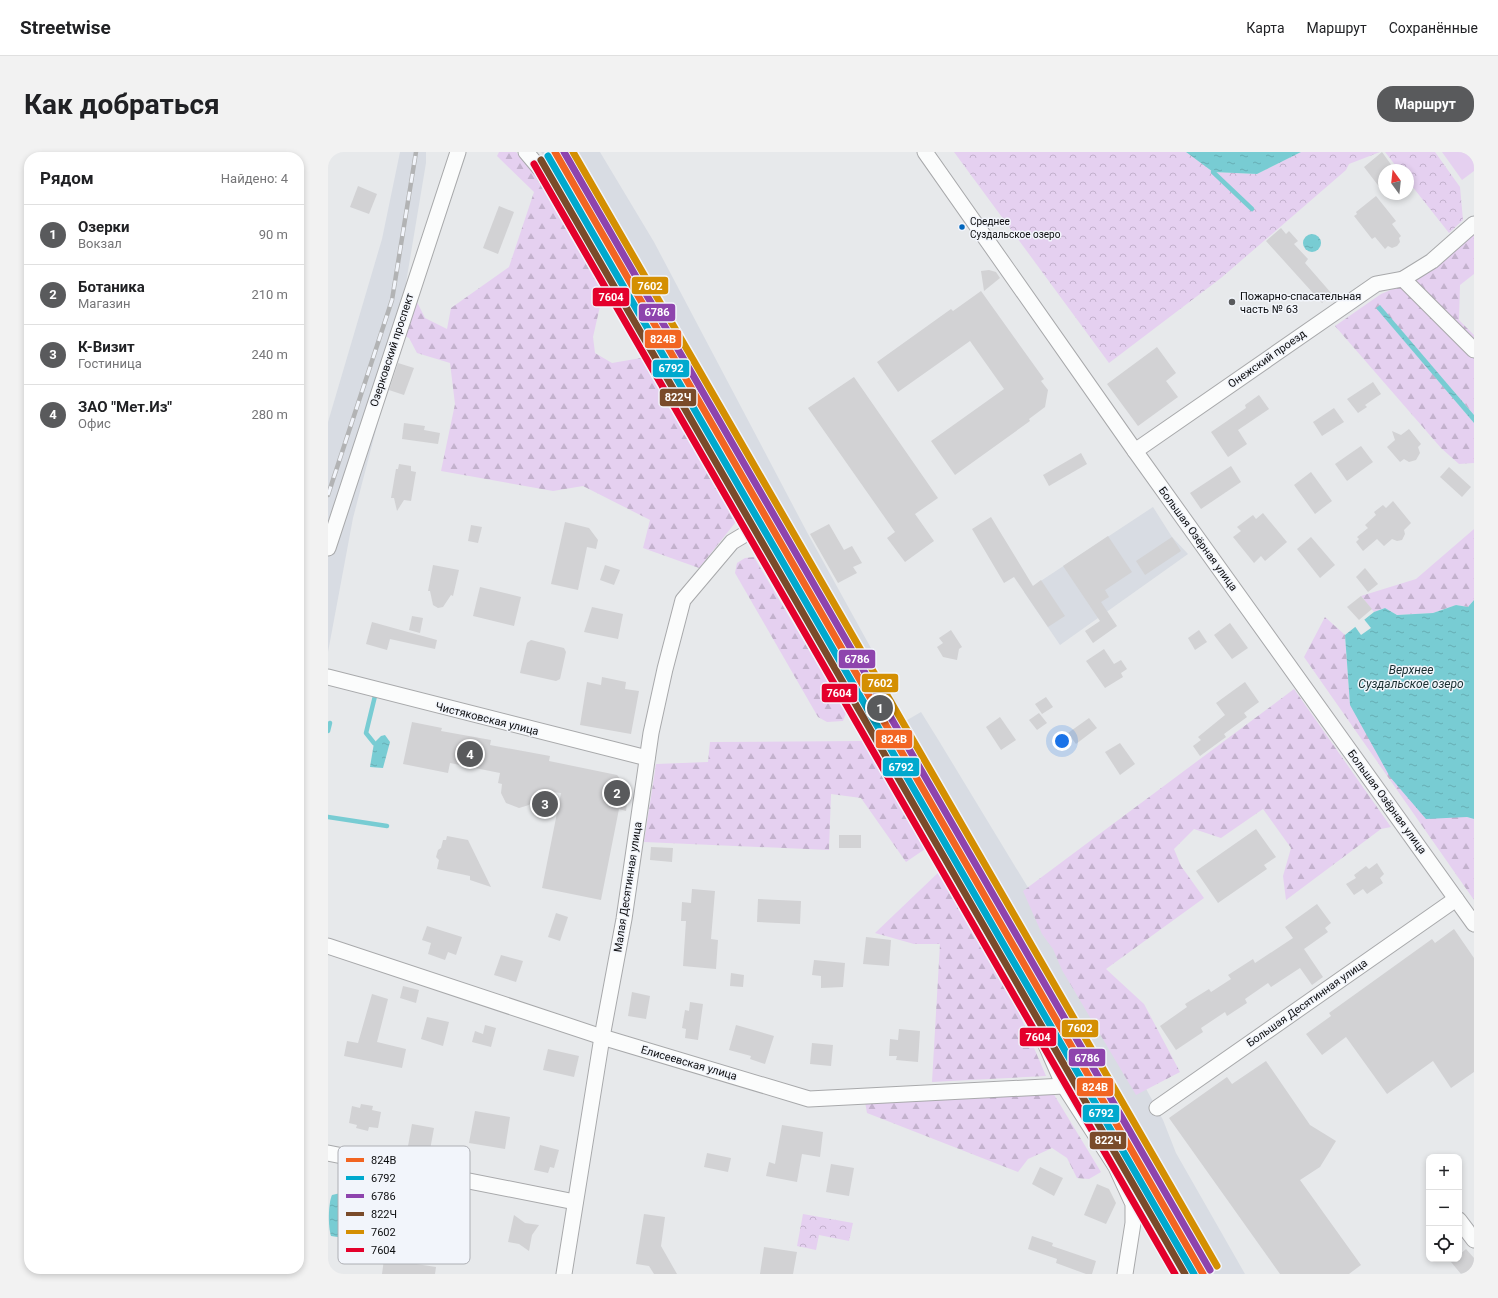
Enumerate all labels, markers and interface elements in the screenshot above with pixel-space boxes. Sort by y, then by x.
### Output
text: Streetwise [20,16,111,39]
text: Карта [1246,20,1285,36]
text: Маршрут [1307,20,1367,36]
text: Сохранённые [1389,20,1478,36]
button: Маршрут [1377,86,1474,122]
text: Как добраться [24,88,220,121]
north arrow [1378,164,1414,200]
text: Рядом [40,168,94,188]
text: Найдено: 4 [221,171,288,186]
place label: Среднее Суздальское озеро [970,216,1061,240]
text: Озерки [78,218,130,236]
marker: Среднее Суздальское озеро [957,222,967,232]
text: 1 [49,227,57,242]
text: 90 m [259,227,288,242]
text: Вокзал [78,236,122,251]
line badge: 7602 [631,276,669,295]
text: Ботаника [78,278,145,296]
text: 7602 [637,280,663,293]
text: 2 [49,287,57,302]
text: 210 m [251,287,288,302]
line badge: 7604 [592,287,630,307]
place label: Пожарно-спасательная часть № 63 [1240,290,1361,316]
street label: Озерковский проспект [367,291,417,408]
text: 7604 [598,291,624,304]
text: Магазин [78,296,131,311]
marker: Пожарно-спасательная часть № 63 [1227,297,1237,307]
line badge: 6786 [638,303,676,322]
text: 6786 [644,306,670,319]
street label: Онежский проезд [1226,327,1309,391]
line badge: 824В [644,329,682,349]
text: 824В [650,333,676,346]
text: К-Визит [78,338,135,356]
text: 3 [49,347,57,362]
text: 240 m [251,347,288,362]
text: Гостиница [78,356,142,371]
line badge: 6792 [652,359,690,378]
text: 6792 [658,362,684,375]
line badge: 822Ч [659,388,697,407]
text: 822Ч [665,391,691,404]
text: ЗАО "Мет.Из" [78,398,172,416]
text: 4 [49,407,57,422]
text: 280 m [251,407,288,422]
text: Офис [78,416,111,431]
street label: Большая Озёрная улица [1156,484,1240,594]
line badge: 6786 [838,649,876,669]
text: 6786 [844,653,870,666]
water label: Верхнее Суздальское озеро [1358,663,1464,691]
line badge: 7602 [861,673,899,693]
text: 7602 [867,677,893,690]
line badge: 7604 [821,683,858,703]
text: 7604 [826,687,852,700]
pin: 1 [867,693,893,723]
street label: Чистяковская улица [434,700,540,738]
line badge: 824В [875,729,913,749]
your location [1052,731,1072,751]
text: 824В [881,733,907,746]
pin: 4 [457,739,483,769]
street label: Большая Озёрная улица [1345,747,1429,857]
line badge: 6792 [882,757,920,777]
text: 6792 [888,761,914,774]
pin: 2 [604,778,630,808]
pin: 3 [532,789,558,819]
street label: Малая Десятинная улица [611,821,645,953]
street label: Большая Десятинная улица [1244,956,1370,1050]
line badge: 7602 [1061,1019,1099,1038]
text: 7602 [1067,1022,1093,1035]
line badge: 7604 [1019,1027,1057,1047]
text: 7604 [1025,1031,1051,1044]
street label: Елисеевская улица [639,1043,739,1083]
line badge: 6786 [1068,1048,1106,1067]
text: 6786 [1074,1052,1100,1065]
line badge: 824В [1076,1077,1114,1097]
text: 824В [1082,1081,1108,1094]
line badge: 6792 [1082,1104,1120,1123]
text: 6792 [1088,1107,1114,1120]
line badge: 822Ч [1089,1131,1127,1150]
text: 822Ч [1095,1134,1121,1147]
legend [338,1146,470,1264]
text: 824В [371,1154,397,1167]
map controls [1426,1154,1462,1262]
button: + [1426,1154,1462,1190]
text: 6792 [371,1172,396,1185]
text: 6786 [371,1190,396,1203]
button: − [1426,1190,1462,1226]
text: 822Ч [371,1208,397,1221]
text: 7602 [371,1226,396,1239]
button: locate [1426,1226,1462,1262]
text: 7604 [371,1244,396,1257]

